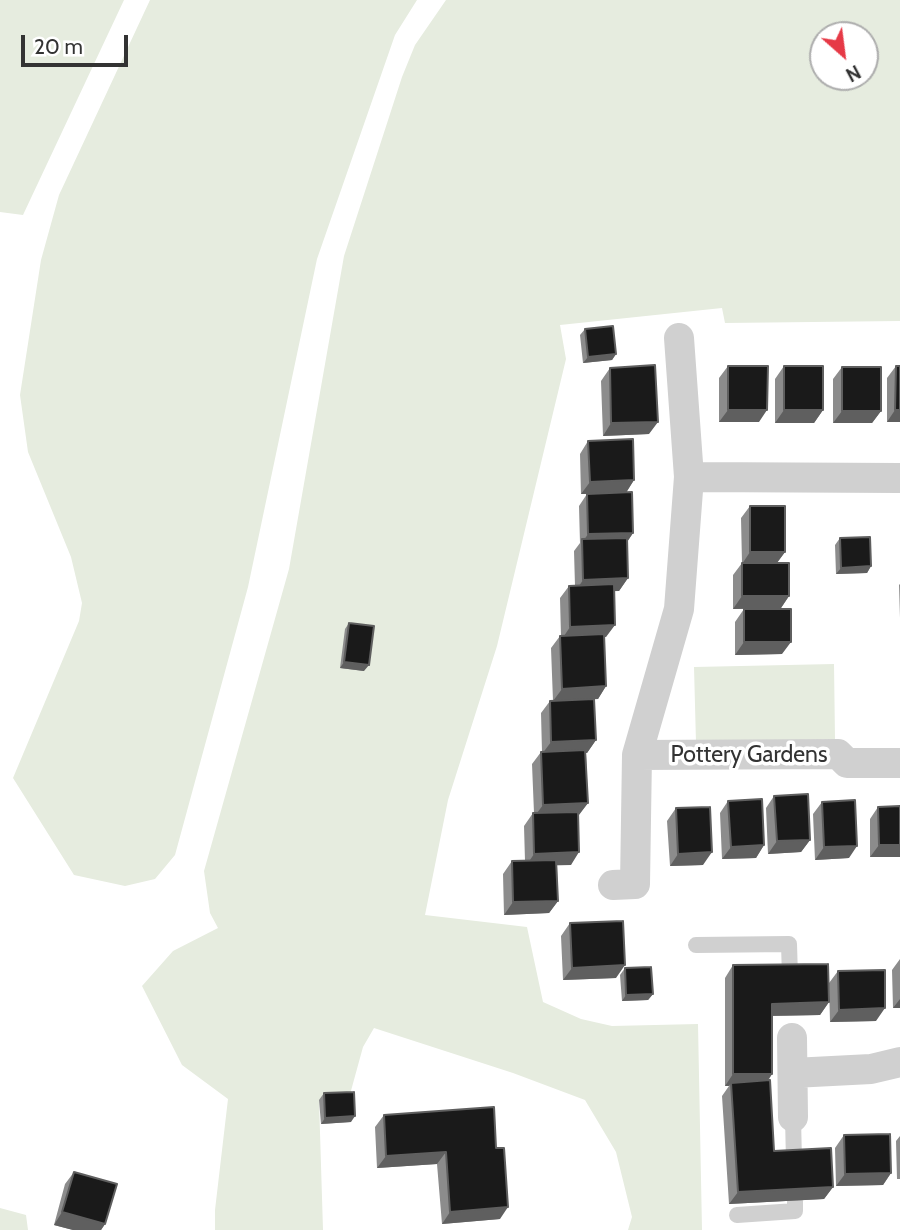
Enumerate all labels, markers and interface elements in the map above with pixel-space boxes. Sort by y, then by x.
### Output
scale bar [24,21,131,65]
north arrow [809,21,879,91]
text: 20 m [34,34,83,59]
text: N [842,60,864,87]
street label: Pottery Gardens [671,741,827,769]

